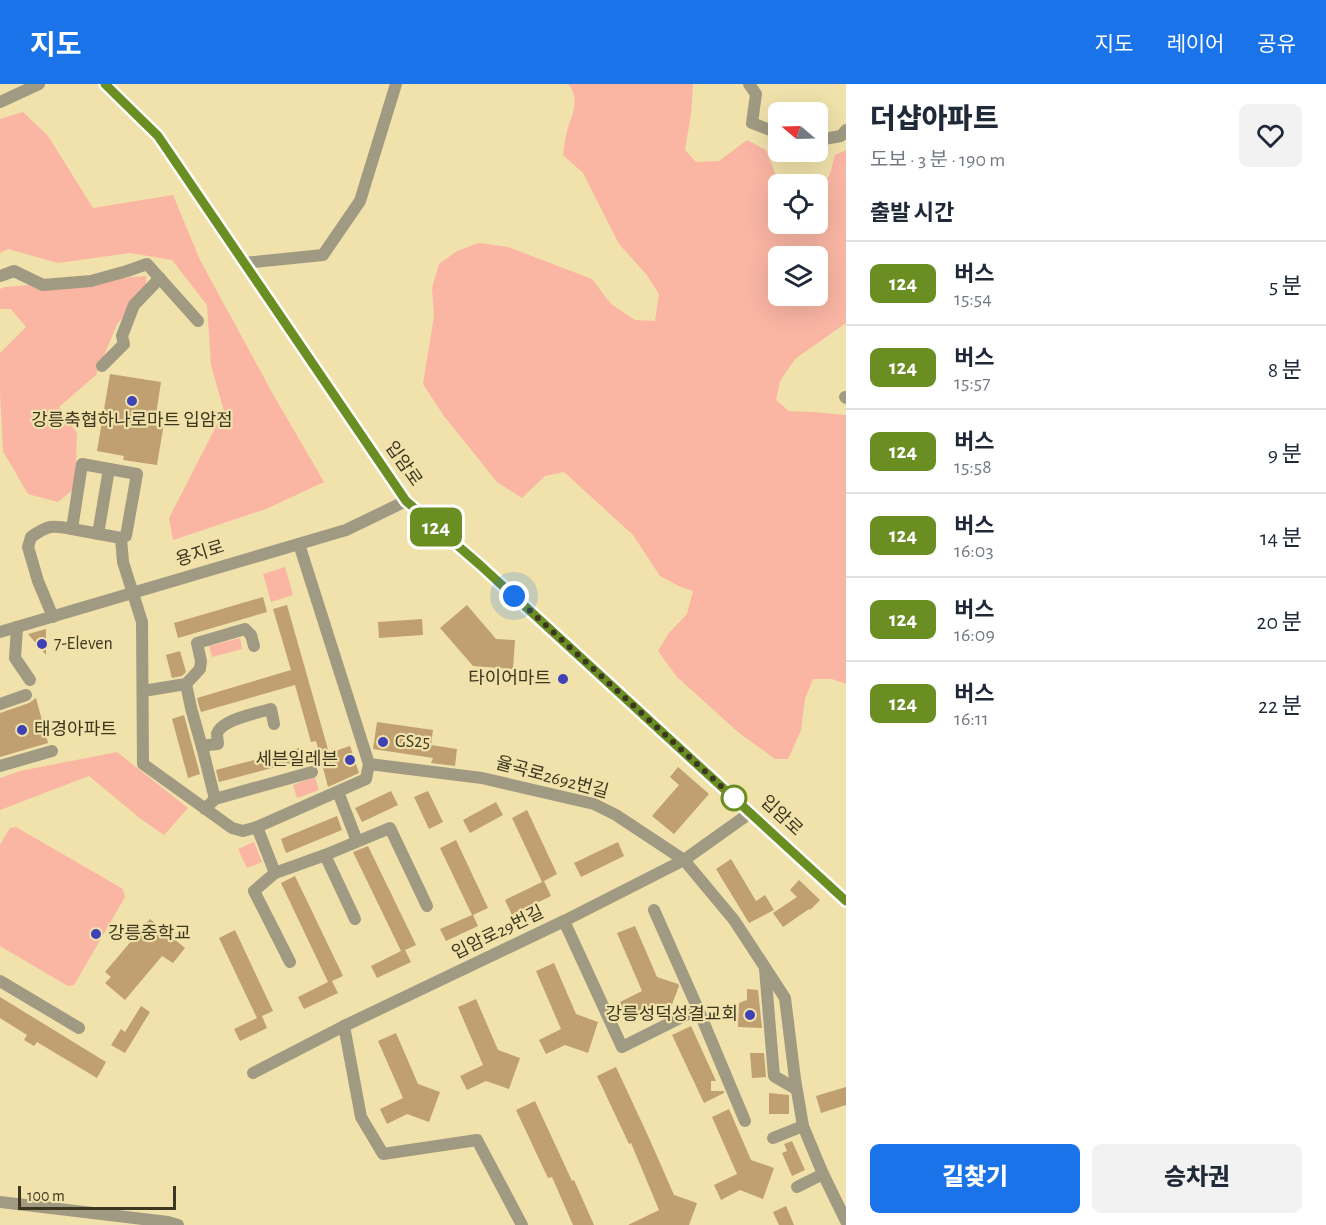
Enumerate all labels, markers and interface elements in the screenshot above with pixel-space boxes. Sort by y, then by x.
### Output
text: 지도 [30,32,82,60]
text: 지도 [1095,34,1133,55]
text: 레이어 [1166,34,1224,55]
text: 공유 [1257,34,1296,55]
north arrow [768,102,828,162]
map controls [768,102,828,306]
button: heart [1239,104,1302,167]
text: 더샵아파트 [870,106,999,134]
text: 도보 · 3 분 · 190 m [870,150,1005,170]
button: locate [768,174,828,234]
text: 출발 시간 [870,202,954,224]
button: layers [768,246,828,306]
text: 버스 [954,263,994,285]
text: 124 [889,273,917,294]
text: 5 분 [1269,275,1302,297]
text: 15:54 [954,289,992,309]
text: 버스 [954,347,994,369]
text: 124 [889,357,917,378]
text: 8 분 [1268,359,1302,381]
text: 15:57 [954,373,991,393]
marker: 강릉축협하나로마트 입암점 [125,394,139,408]
place label: 강릉축협하나로마트 입암점 [31,410,233,430]
text: 버스 [954,431,994,453]
street label: 입암로 [381,438,425,490]
text: 124 [889,441,917,462]
text: 9 분 [1268,443,1302,465]
text: 15:58 [954,457,992,477]
line badge: 124 [402,508,470,546]
text: 버스 [954,515,994,537]
text: 124 [422,517,450,538]
text: 124 [889,525,917,546]
text: 14 분 [1260,527,1302,549]
street label: 용지로 [173,536,226,570]
text: 16:03 [954,541,994,561]
your location [499,581,529,611]
text: 버스 [954,599,994,621]
text: 124 [889,609,917,630]
text: 20 분 [1257,611,1302,633]
text: 16:09 [954,625,995,645]
place label: 7-Eleven [54,635,113,653]
marker: 7-Eleven [35,637,49,651]
place label: 타이어마트 [468,668,551,688]
marker: 타이어마트 [556,672,570,686]
text: 버스 [954,683,994,705]
text: 124 [889,693,917,714]
text: 22 분 [1258,695,1302,717]
text: 16:11 [954,709,989,729]
place label: 태경아파트 [34,720,117,739]
marker: 태경아파트 [15,723,29,737]
place label: GS25 [395,733,430,751]
marker: GS25 [376,735,390,749]
place label: 세븐일레븐 [255,749,338,769]
marker: 세븐일레븐 [343,753,357,767]
street label: 율곡로2692번길 [494,753,611,802]
unlabelled marker [721,785,747,811]
street label: 입암로 [757,792,806,840]
street label: 입암로29번길 [449,902,547,963]
place label: 강릉중학교 [108,923,191,943]
marker: 강릉중학교 [89,927,103,941]
place label: 강릉성덕성결교회 [606,1004,738,1024]
marker: 강릉성덕성결교회 [743,1008,757,1022]
button: 길찾기 [870,1144,1080,1213]
button: 승차권 [1092,1144,1302,1213]
scale bar [18,1183,176,1210]
text: 100 m [27,1188,65,1204]

